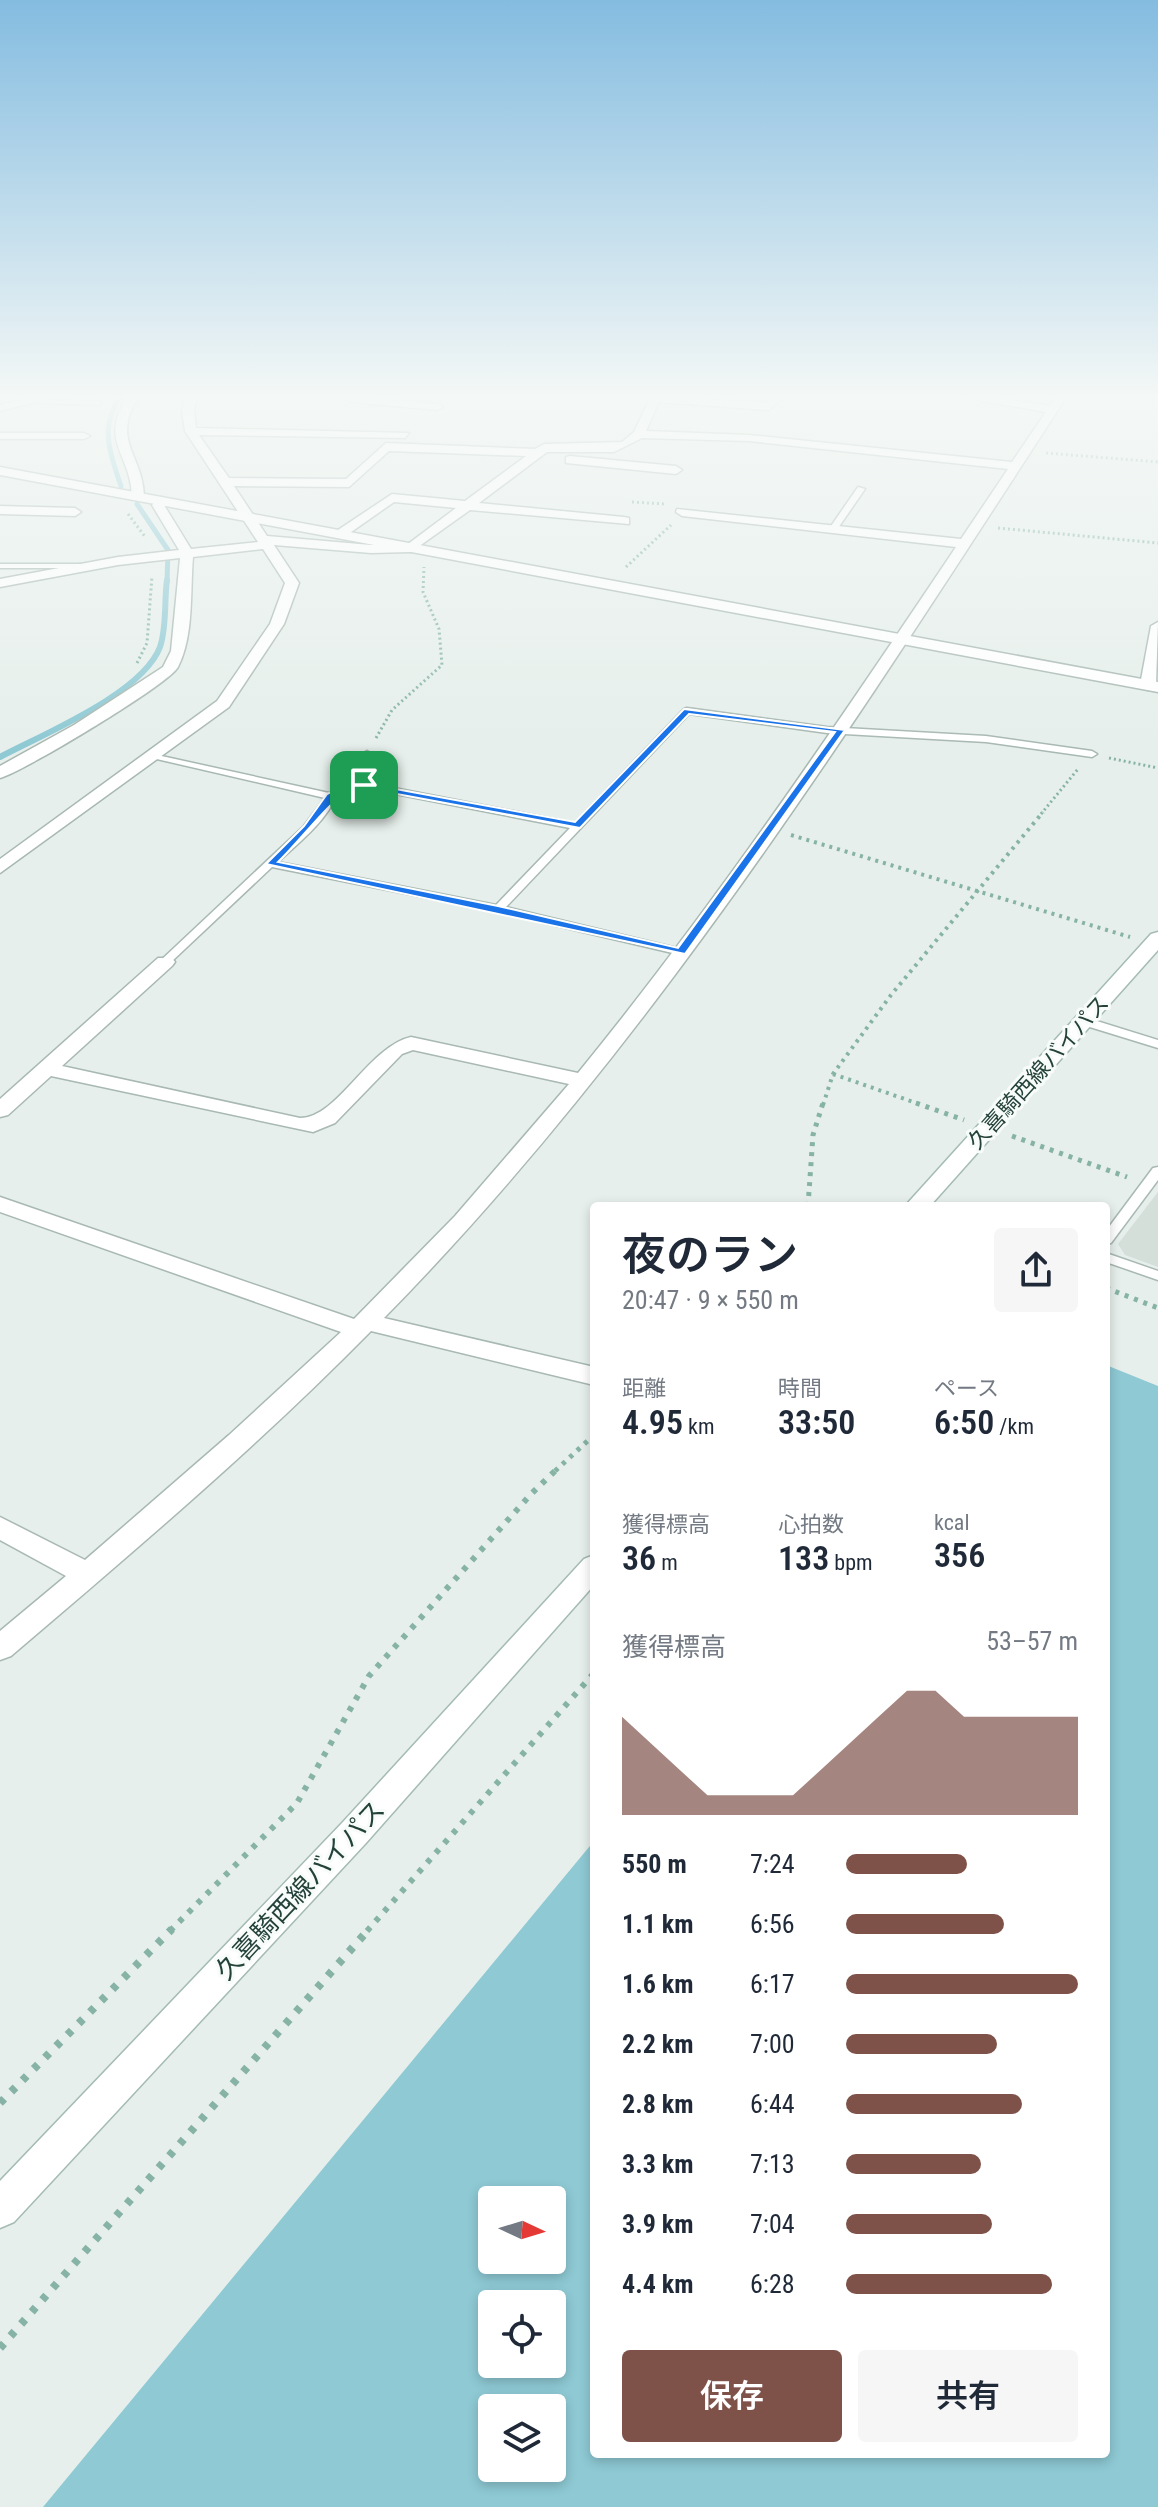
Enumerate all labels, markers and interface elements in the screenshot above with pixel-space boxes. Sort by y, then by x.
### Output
pin [330,751,398,819]
icon: arrive [342,763,386,807]
street label: 久喜騎西線バイパス [963,991,1114,1154]
button: share [994,1228,1078,1312]
text: 夜のラン [622,1229,798,1281]
text: 20:47 · 9 × 550 m [622,1285,799,1315]
text: 距離 [622,1376,666,1401]
text: 時間 [778,1376,822,1401]
text: ペース [934,1376,999,1401]
text: 4.95 [622,1402,683,1442]
text: 33:50 [778,1402,855,1442]
text: 6:50 [934,1402,994,1442]
text: km [683,1414,715,1439]
text: /km [994,1414,1034,1439]
text: kcal [934,1510,969,1535]
text: 獲得標高 [622,1512,710,1537]
text: 心拍数 [778,1512,844,1537]
text: 356 [934,1535,985,1575]
text: 36 [622,1538,656,1578]
text: 133 [778,1538,829,1578]
text: m [656,1550,678,1575]
text: bpm [829,1550,873,1575]
text: 53–57 m [986,1626,1078,1656]
text: 獲得標高 [622,1632,726,1662]
street label: 久喜騎西線バイパス [209,1794,391,1986]
text: 550 m [622,1849,687,1879]
text: 7:24 [750,1849,795,1879]
text: 1.1 km [622,1909,694,1939]
text: 6:56 [750,1909,795,1939]
text: 1.6 km [622,1969,694,1999]
text: 6:17 [750,1969,795,1999]
text: 2.2 km [622,2029,694,2059]
text: 7:00 [750,2029,795,2059]
text: 2.8 km [622,2089,694,2119]
text: 6:44 [750,2089,795,2119]
text: 3.3 km [622,2149,694,2179]
text: 7:13 [750,2149,795,2179]
north arrow [478,2186,566,2274]
map controls [478,2186,566,2482]
text: 3.9 km [622,2209,694,2239]
text: 7:04 [750,2209,795,2239]
text: 4.4 km [622,2269,694,2299]
text: 6:28 [750,2269,795,2299]
button: locate [478,2290,566,2378]
button: 保存 [622,2350,842,2442]
button: 共有 [858,2350,1078,2442]
button: layers [478,2394,566,2482]

